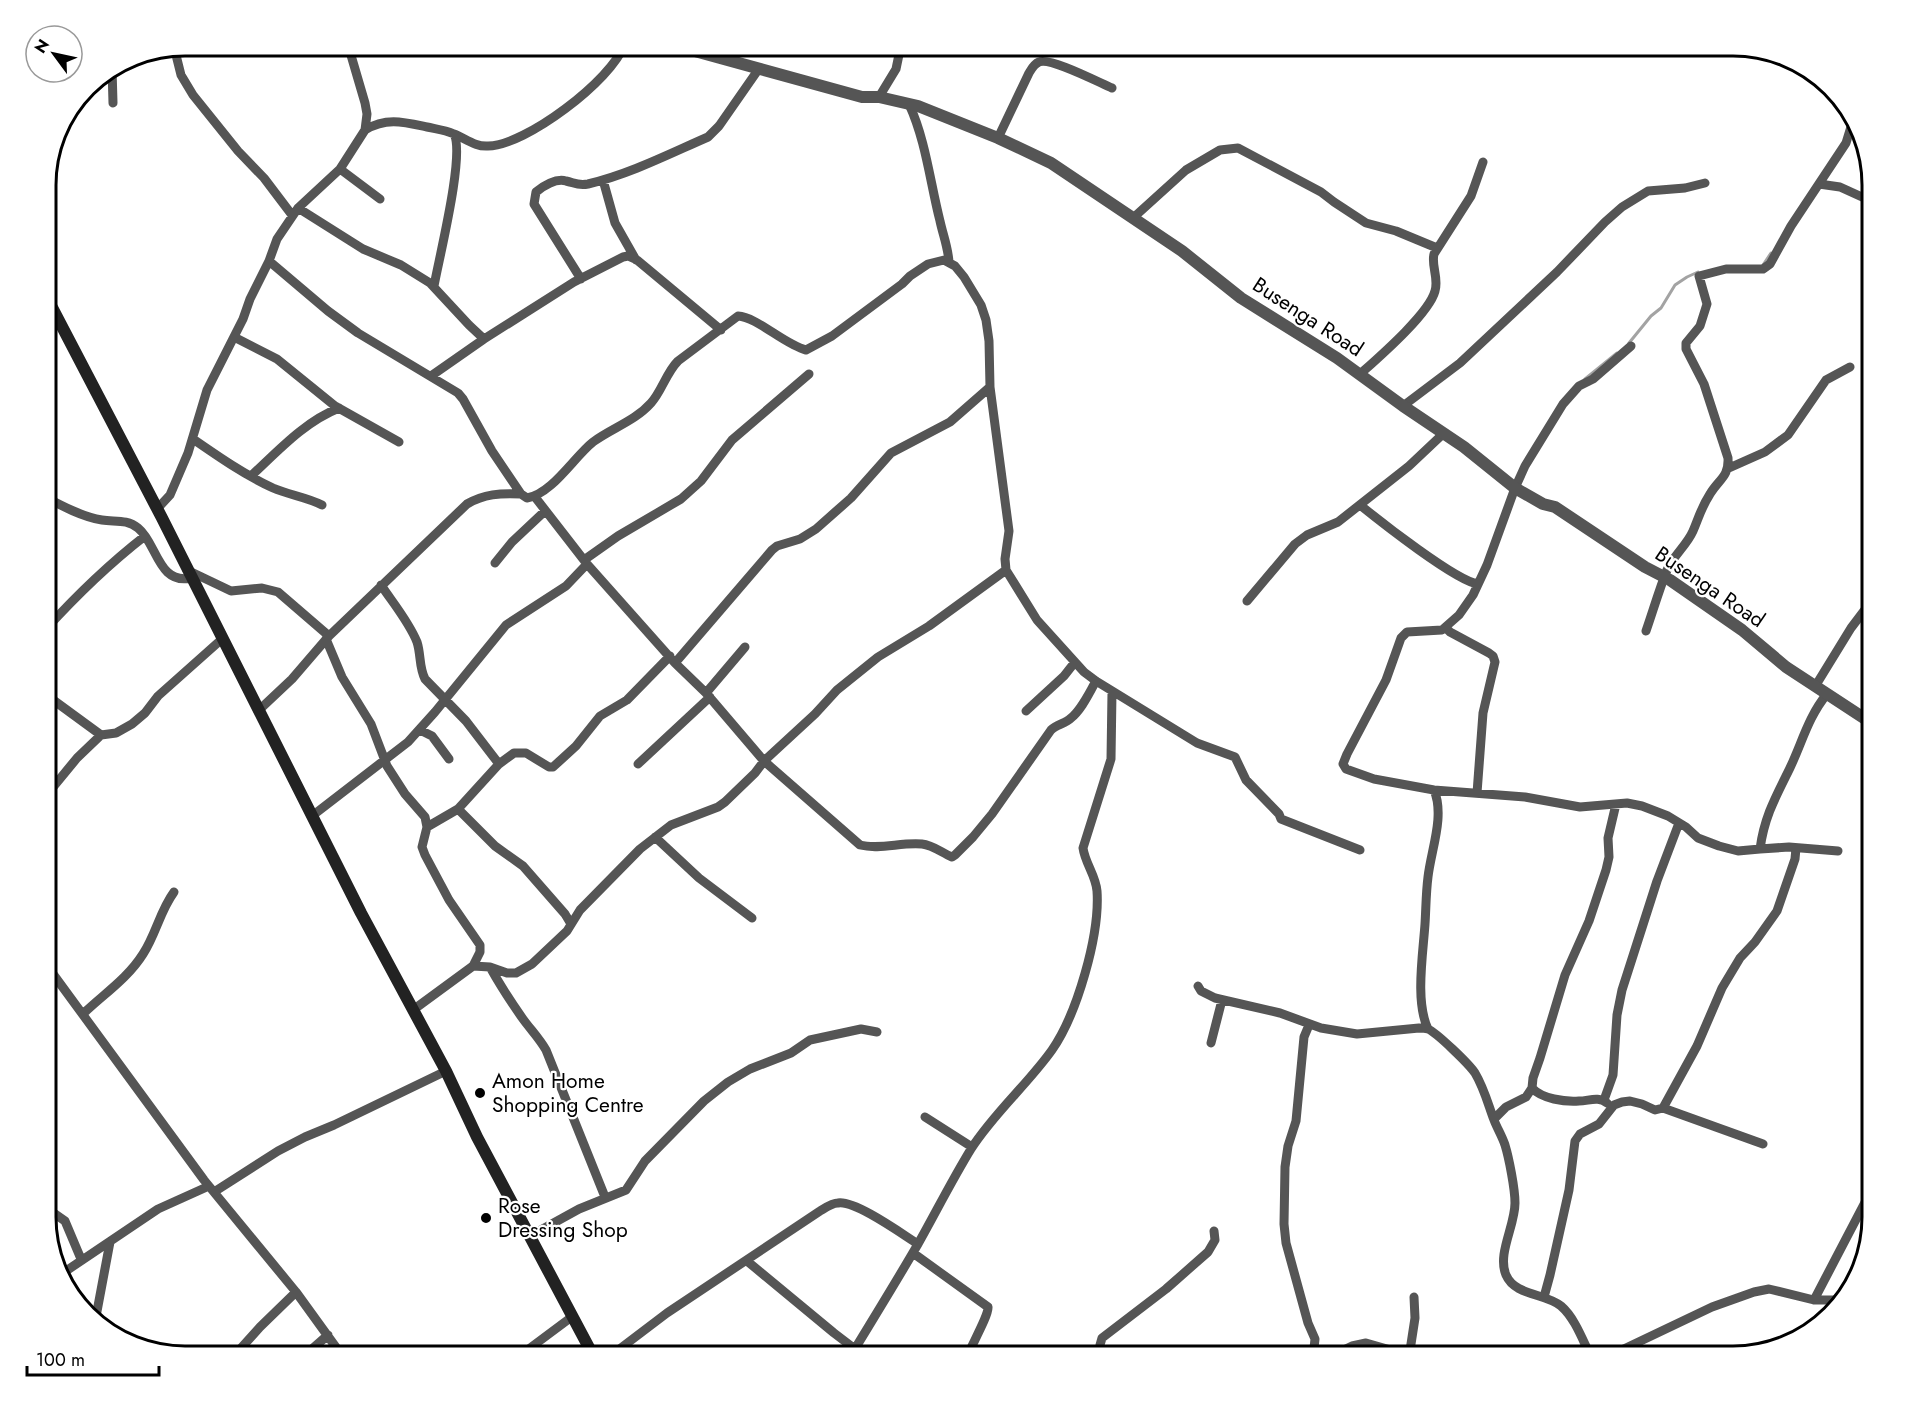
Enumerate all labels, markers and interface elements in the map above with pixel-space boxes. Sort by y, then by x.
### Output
north arrow [24,24,84,84]
text: N [29,35,55,58]
street label: Busenga Road [1247,270,1369,364]
street label: Busenga Road [1649,539,1771,635]
place label: Amon Home Shopping Centre [492,1066,644,1120]
marker: Amon Home Shopping Centre [473,1086,487,1100]
place label: Rose Dressing Shop [498,1191,628,1245]
marker: Rose Dressing Shop [479,1211,493,1225]
scale bar [27,1339,159,1377]
text: 100 m [36,1347,85,1373]

